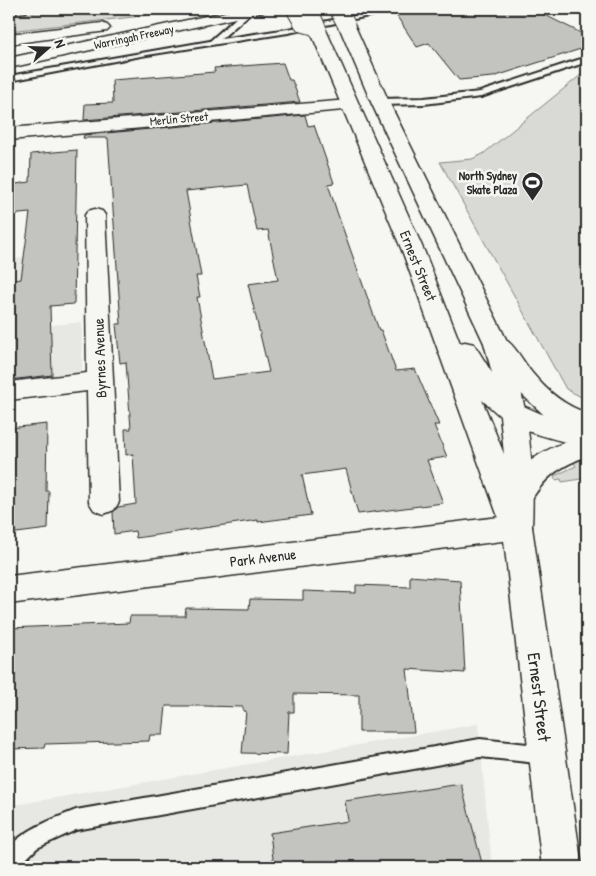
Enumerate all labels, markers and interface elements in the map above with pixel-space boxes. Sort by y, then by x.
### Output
street label: Warringah Freeway [92,20,175,53]
north arrow [22,22,72,72]
text: N [50,37,71,51]
street label: Merlin Street [149,107,210,130]
place label: North Sydney Skate Plaza [459,167,517,198]
sports icon: North Sydney Skate Plaza [521,171,545,202]
street label: Ernest Street [395,227,442,305]
street label: Byrnes Avenue [88,318,111,398]
street label: Park Avenue [229,543,297,572]
street label: Ernest Street [522,651,557,744]

